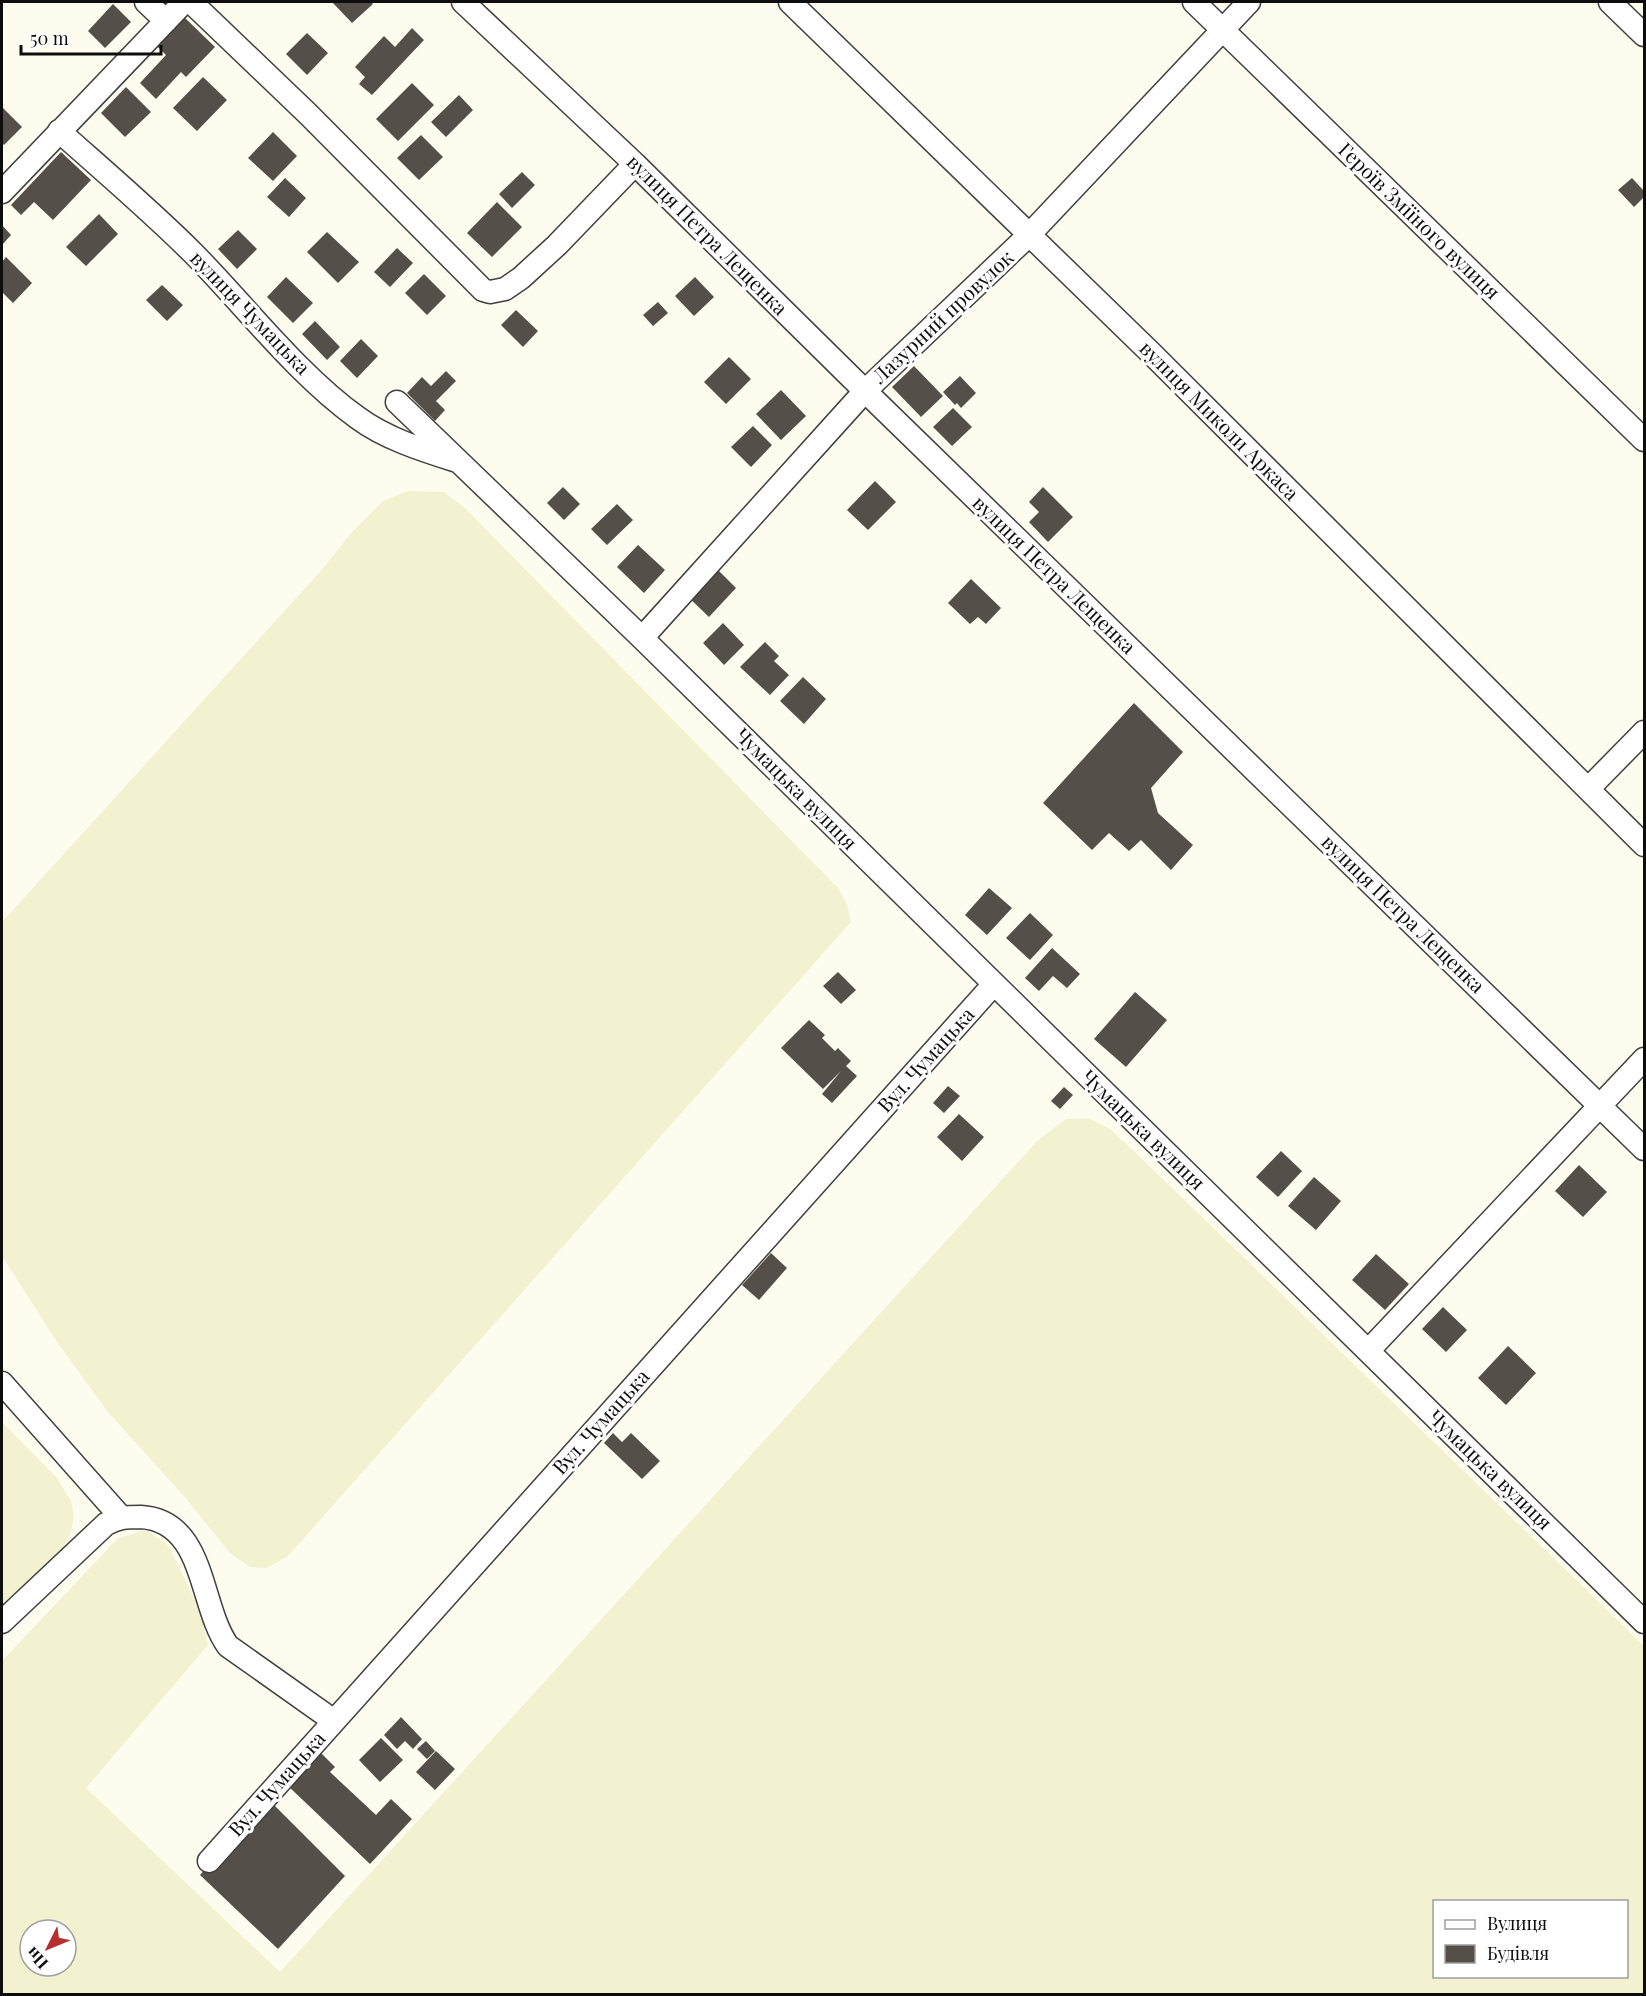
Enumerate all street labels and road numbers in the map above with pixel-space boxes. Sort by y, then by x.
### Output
street label: Героїв Зміїного вулиця [1333,136,1507,304]
street label: вулиця Петра Лещенка [622,148,794,320]
street label: Лазурний провулок [865,243,1019,389]
street label: вулиця Чумацька [185,244,317,380]
street label: вулиця Миколи Аркаса [1134,334,1306,506]
street label: вулиця Петра Лещенка [968,489,1143,659]
street label: Чумацька вулиця [730,721,864,855]
street label: вулиця Петра Лещенка [1317,828,1492,998]
street label: Вул. Чумацька [870,1001,979,1117]
street label: Чумацька вулиця [1076,1063,1212,1195]
street label: Вул. Чумацька [545,1363,654,1479]
street label: Чумацька вулиця [1423,1403,1559,1535]
street label: Вул. Чумацька [221,1725,330,1841]

